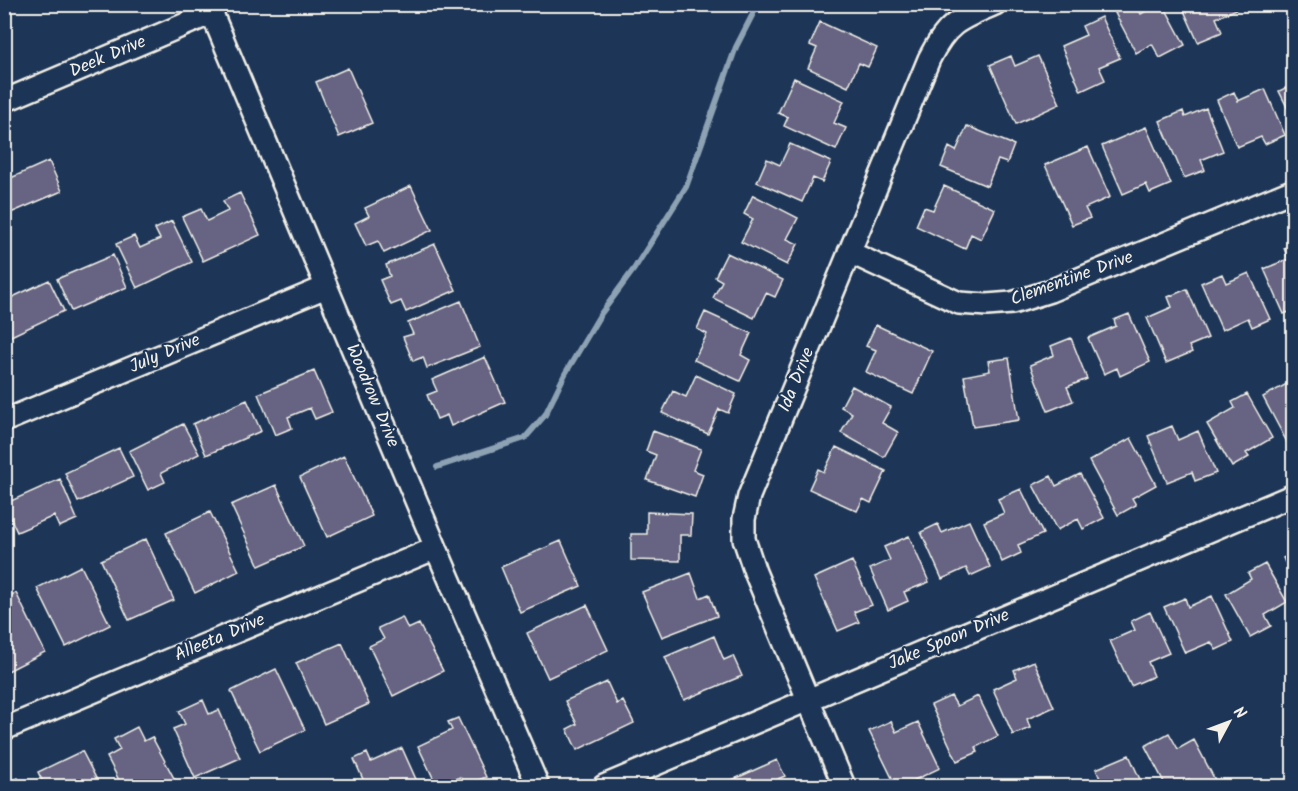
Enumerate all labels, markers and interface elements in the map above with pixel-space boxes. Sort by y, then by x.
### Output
street label: Deek Drive [65,28,151,86]
street label: Clementine Drive [1006,243,1138,315]
street label: July Drive [125,326,205,382]
street label: Woodrow Drive [337,340,407,452]
street label: Ida Drive [771,343,823,417]
street label: Jake Spoon Drive [884,601,1014,679]
street label: Alleeta Drive [170,606,270,670]
north arrow [1199,692,1259,752]
text: N [1226,701,1252,725]

